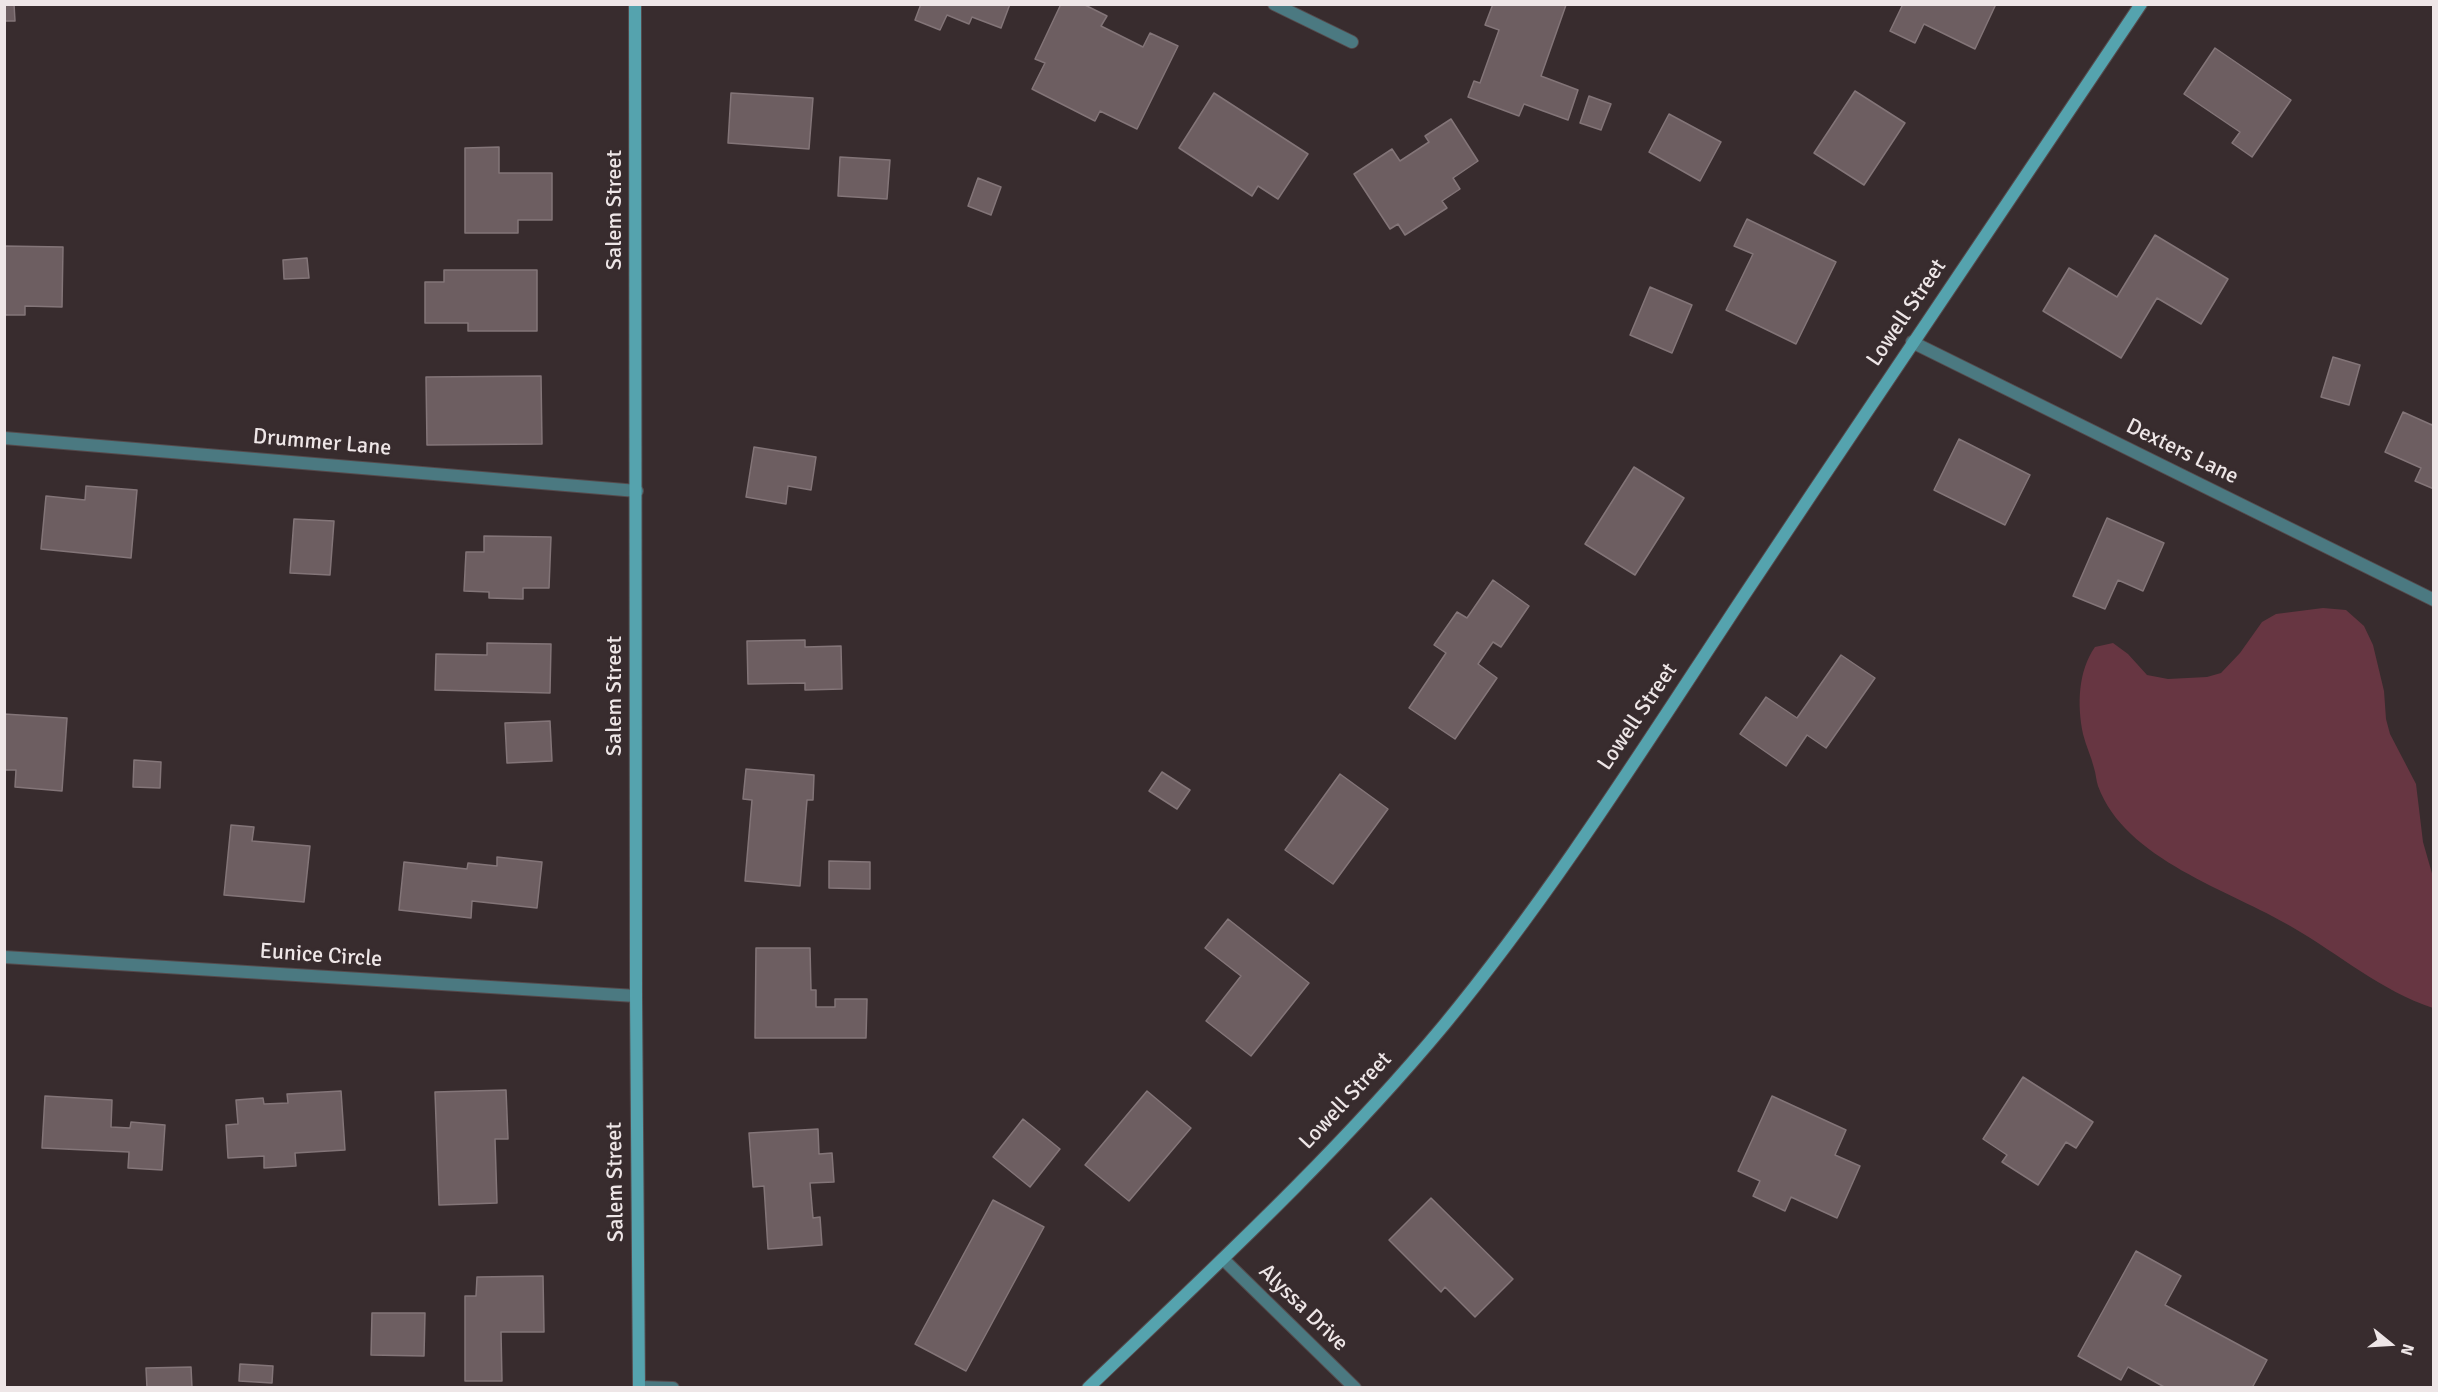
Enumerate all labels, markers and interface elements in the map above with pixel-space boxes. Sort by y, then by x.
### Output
street label: Salem Street [602,150,628,270]
street label: Lowell Street [1862,254,1952,372]
street label: Dexters Lane [2121,413,2243,491]
street label: Drummer Lane [252,424,392,462]
street label: Salem Street [602,636,628,756]
street label: Lowell Street [1593,658,1683,776]
street label: Eunice Circle [259,939,383,973]
street label: Lowell Street [1294,1047,1398,1155]
street label: Salem Street [602,1122,630,1242]
street label: Alyssa Drive [1253,1259,1353,1357]
north arrow [2360,1314,2420,1374]
text: N [2396,1341,2418,1358]

